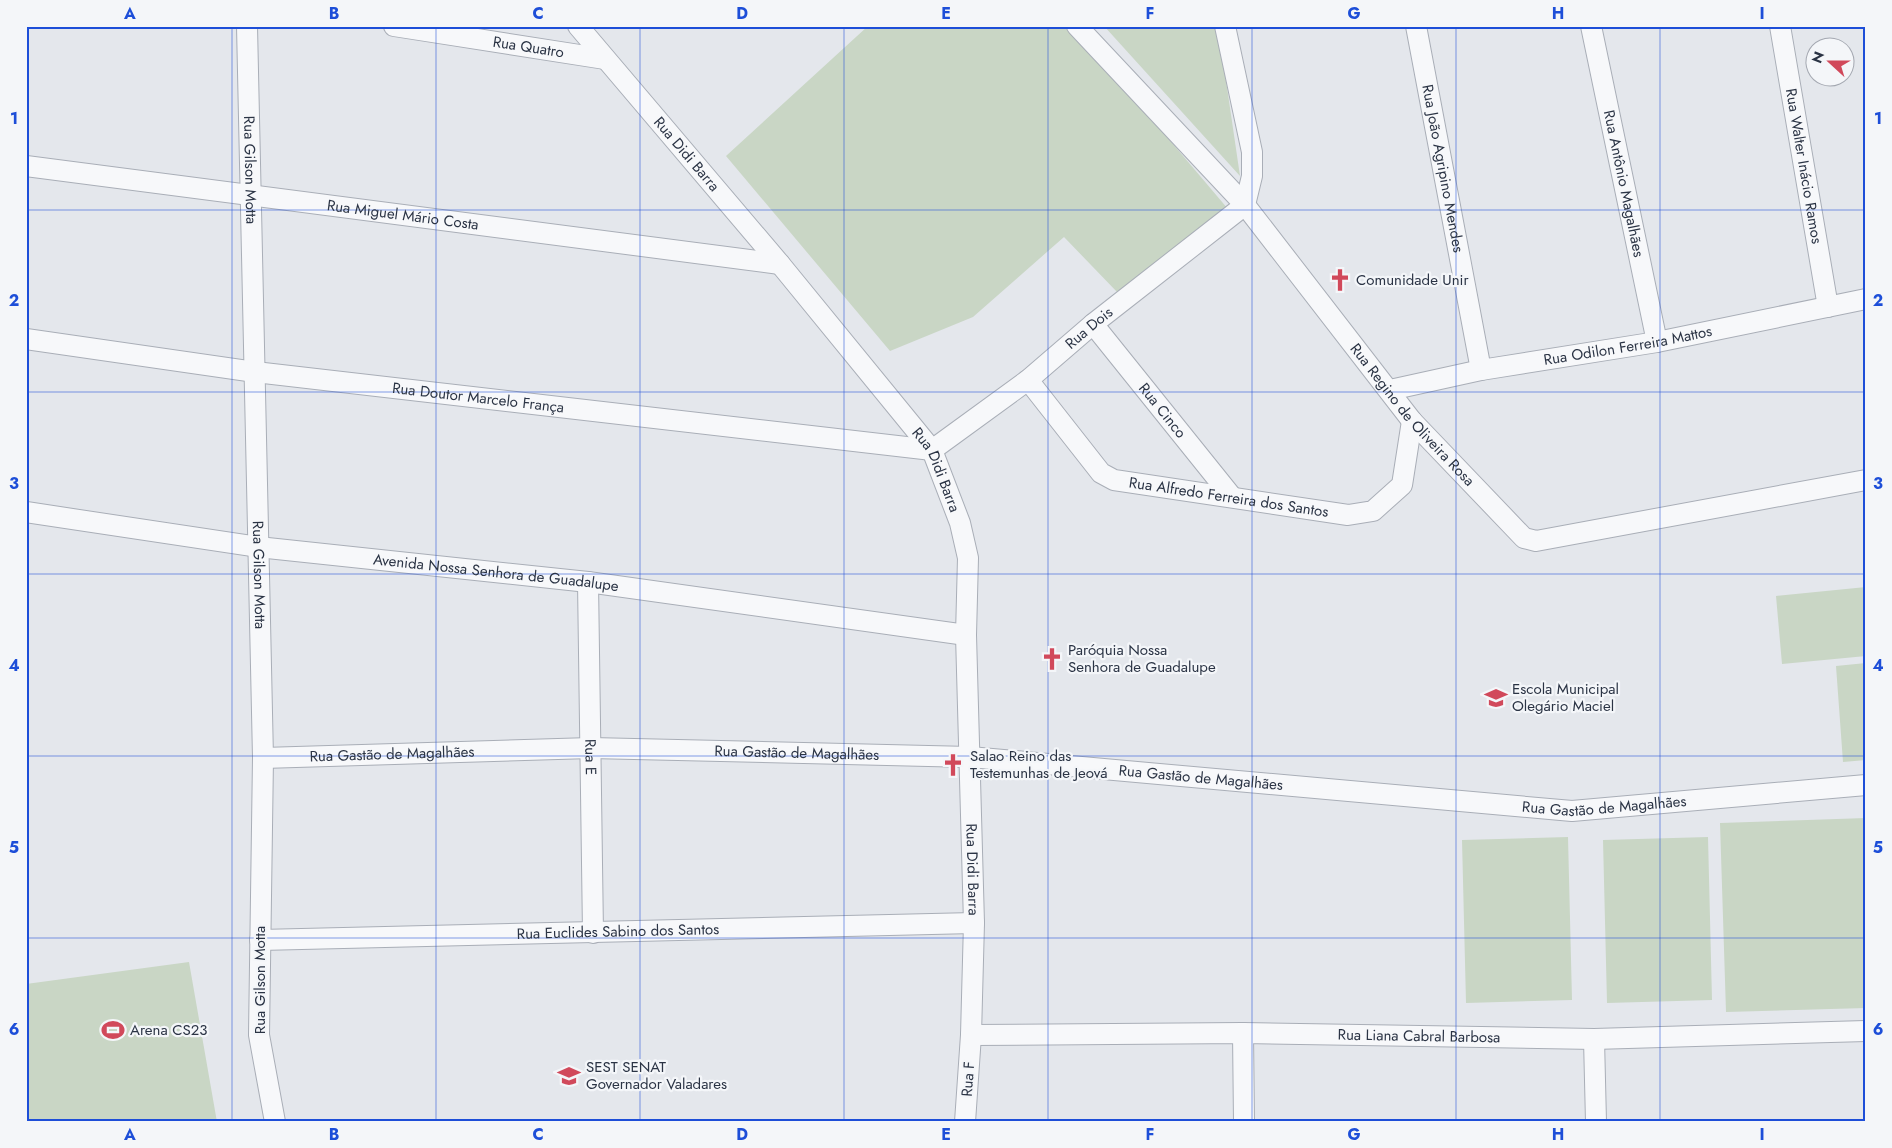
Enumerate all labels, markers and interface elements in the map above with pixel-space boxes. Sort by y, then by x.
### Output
text: A [123,2,136,25]
text: B [329,2,339,25]
text: C [532,2,544,25]
text: D [736,2,748,25]
text: E [941,2,951,25]
text: F [1146,2,1154,25]
text: G [1347,2,1361,25]
text: H [1552,2,1564,25]
text: I [1759,2,1765,25]
street label: Rua Quatro [491,31,566,63]
north arrow [1804,38,1854,88]
text: N [1807,49,1829,66]
street label: Rua João Agripino Mendes [1416,83,1470,254]
street label: Rua Walter Inácio Ramos [1780,87,1828,245]
text: 1 [10,107,18,130]
text: 1 [1874,107,1882,130]
street label: Rua Antônio Magalhães [1598,108,1650,259]
street label: Rua Didi Barra [648,112,725,196]
street label: Rua Gilson Motta [238,115,262,224]
street label: Rua Miguel Mário Costa [326,194,480,236]
church icon: Comunidade Unir [1327,267,1353,293]
place label: Comunidade Unir [1356,269,1470,291]
text: 2 [9,289,19,312]
text: 2 [1873,289,1883,312]
street label: Rua Dois [1060,301,1118,354]
street label: Rua Odilon Ferreira Mattos [1542,320,1714,371]
street label: Rua Regino de Oliveira Rosa [1345,339,1480,491]
street label: Rua Doutor Marcelo França [391,377,565,419]
street label: Rua Cinco [1133,378,1192,443]
street label: Rua Didi Barra [907,423,966,515]
street label: Rua Alfredo Ferreira dos Santos [1127,471,1330,523]
text: 3 [9,472,19,495]
text: 3 [1873,472,1883,495]
street label: Rua Gilson Motta [247,520,271,629]
street label: Avenida Nossa Senhora de Guadalupe [372,548,620,597]
place label: Paróquia Nossa Senhora de Guadalupe [1068,639,1216,678]
church icon: Paróquia Nossa Senhora de Guadalupe [1039,646,1065,672]
text: 4 [8,654,20,677]
text: 4 [1872,654,1884,677]
place label: Escola Municipal Olegário Maciel [1512,678,1619,717]
school or university icon: Escola Municipal Olegário Maciel [1483,685,1509,711]
street label: Rua E [579,739,602,775]
street label: Rua Gastão de Magalhães [714,740,879,766]
street label: Rua Gastão de Magalhães [309,741,475,768]
place label: Salao Reino das Testemunhas de Jeová [970,745,1108,784]
church icon: Salao Reino das Testemunhas de Jeová [940,752,966,778]
street label: Rua Gastão de Magalhães [1118,759,1284,796]
street label: Rua Gastão de Magalhães [1521,790,1687,822]
street label: Rua Didi Barra [960,823,985,916]
text: 5 [9,836,19,859]
text: 5 [1873,836,1883,859]
street label: Rua Euclides Sabino dos Santos [516,918,719,945]
street label: Rua Gilson Motta [249,926,271,1034]
sports icon: Arena CS23 [100,1017,126,1043]
text: 6 [9,1018,19,1041]
text: 6 [1873,1018,1883,1041]
place label: Arena CS23 [130,1019,207,1041]
street label: Rua Liana Cabral Barbosa [1337,1024,1501,1048]
place label: SEST SENAT Governador Valadares [586,1056,727,1095]
street label: Rua F [956,1061,980,1097]
school or university icon: SEST SENAT Governador Valadares [556,1063,582,1089]
text: A [123,1123,136,1146]
text: B [329,1123,339,1146]
text: C [532,1123,544,1146]
text: D [736,1123,748,1146]
text: E [941,1123,951,1146]
text: F [1146,1123,1154,1146]
text: G [1347,1123,1361,1146]
text: H [1552,1123,1564,1146]
text: I [1759,1123,1765,1146]

